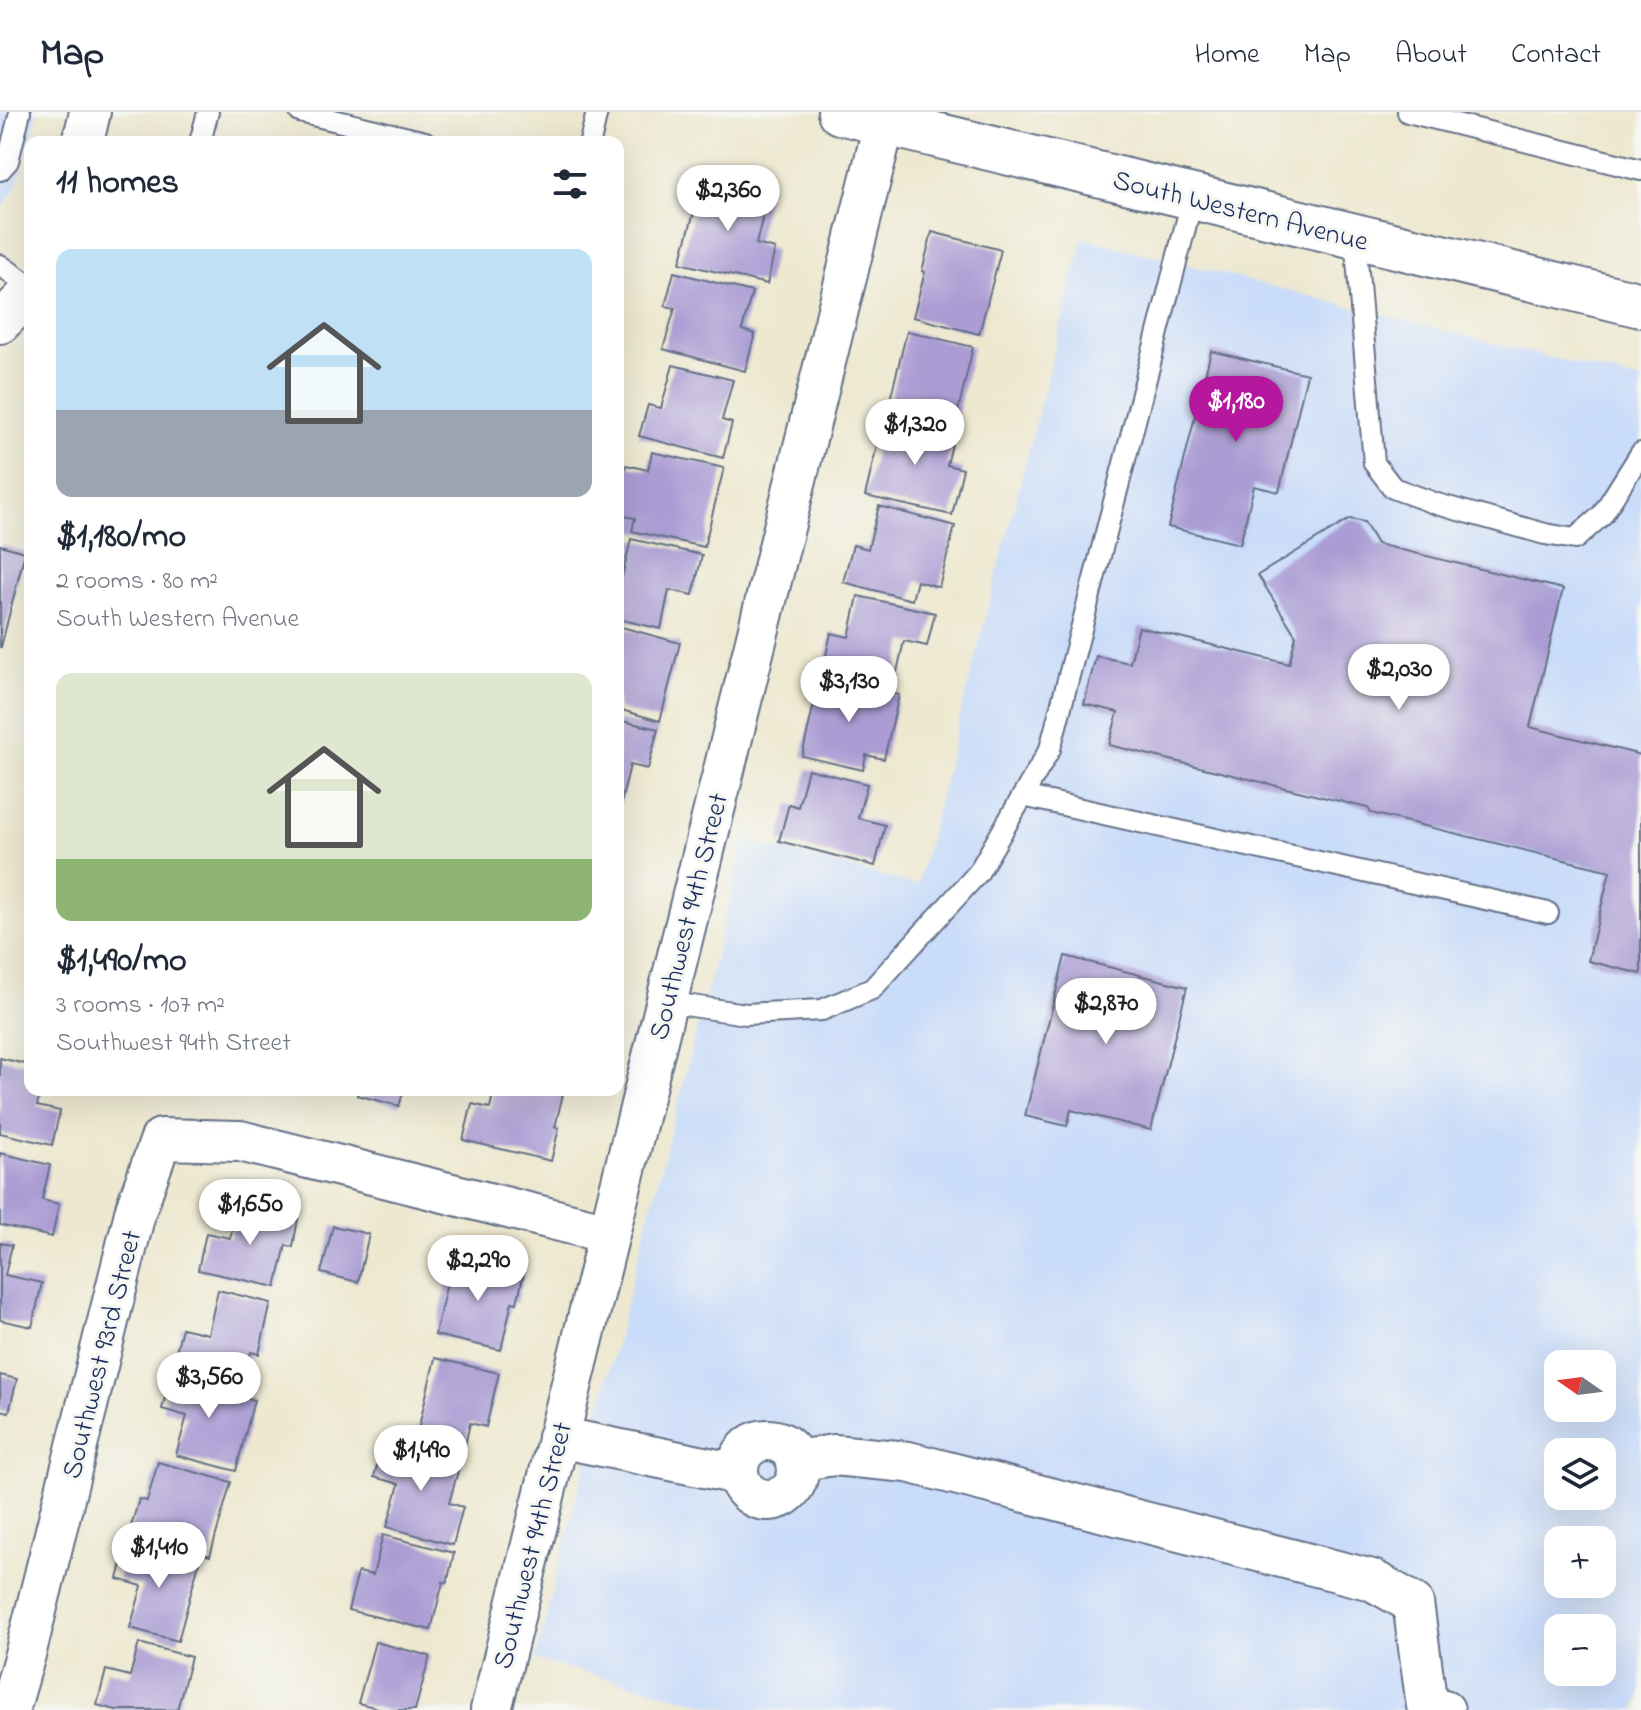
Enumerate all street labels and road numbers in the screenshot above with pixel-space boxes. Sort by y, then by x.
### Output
street label: South Western Avenue [1108,161,1373,264]
street label: Southwest 94th Street [640,789,741,1045]
street label: Southwest 93rd Street [53,1226,154,1483]
street label: Southwest 94th Street [484,1418,585,1674]

